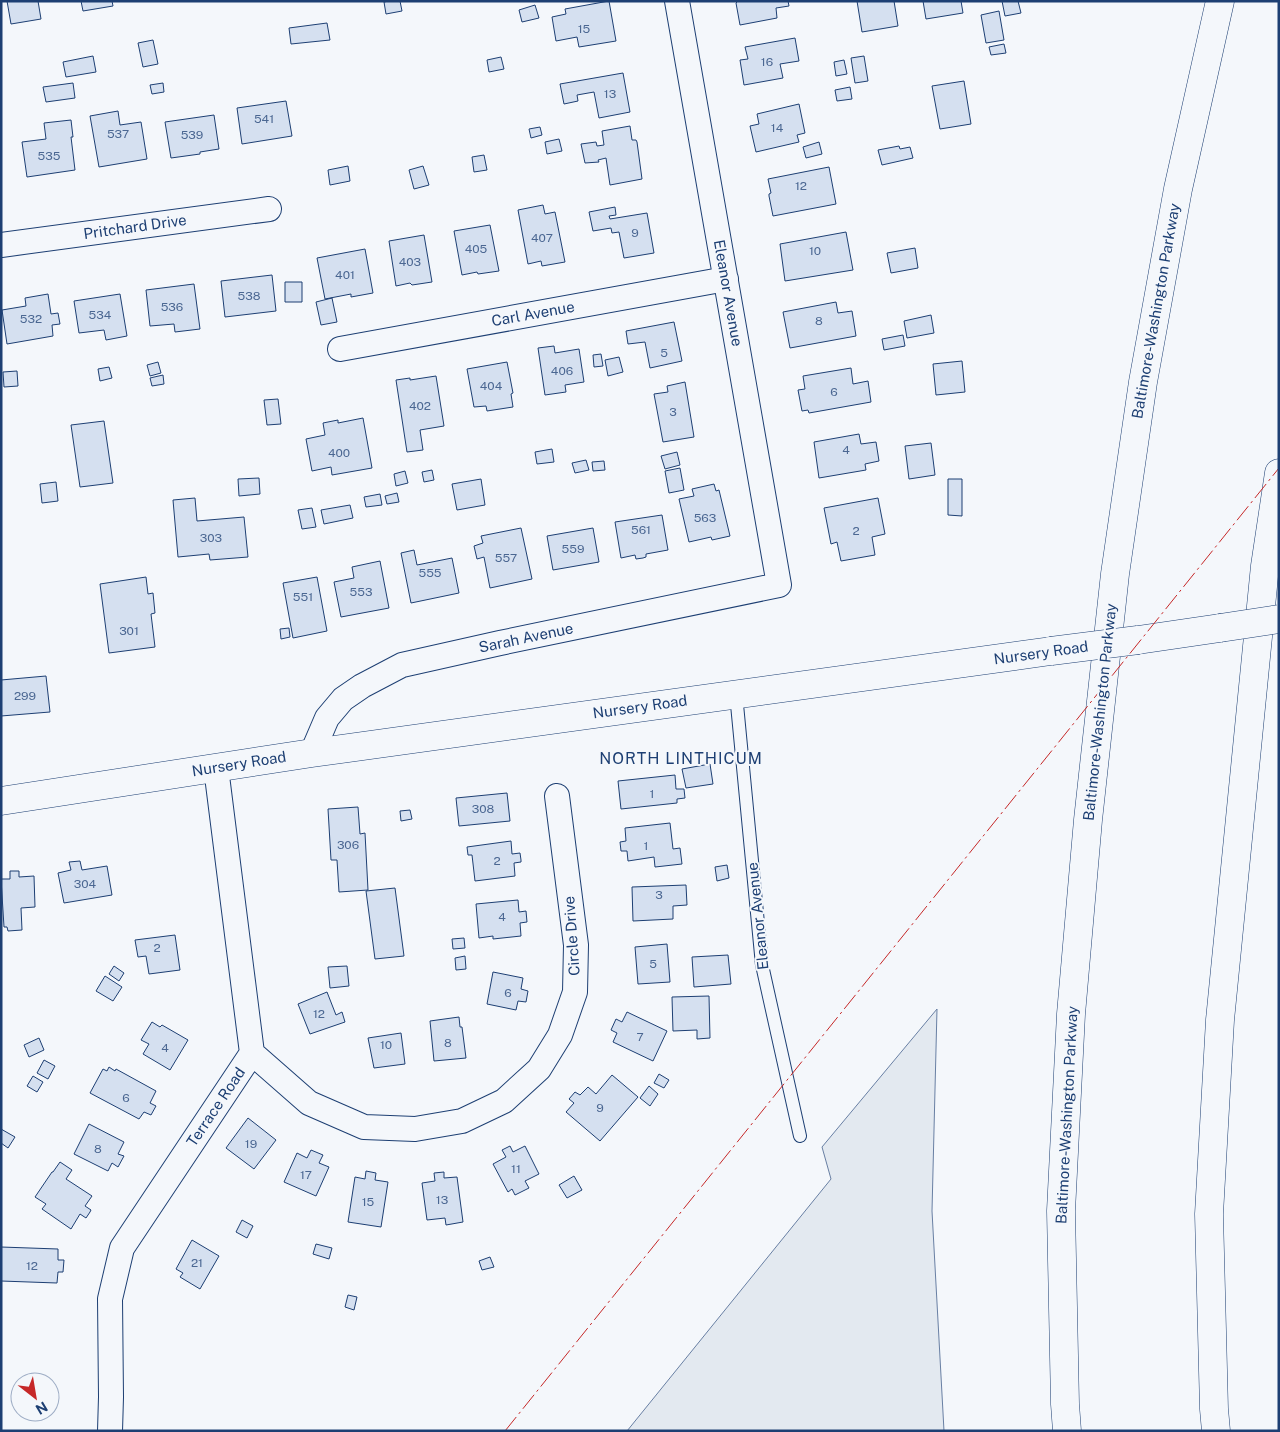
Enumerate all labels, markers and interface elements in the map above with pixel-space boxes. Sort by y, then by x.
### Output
house number: 15 [578,22,591,36]
house number: 16 [761,55,773,69]
house number: 13 [604,87,616,101]
house number: 541 [254,112,274,126]
house number: 14 [771,121,784,135]
house number: 537 [107,127,129,141]
house number: 539 [181,128,203,142]
house number: 535 [38,149,61,163]
house number: 12 [795,179,807,193]
street label: Baltimore-Washington Parkway [1128,202,1183,420]
street label: Pritchard Drive [82,211,188,242]
house number: 9 [631,226,639,240]
house number: 407 [531,231,553,245]
street label: Eleanor Avenue [711,238,746,348]
house number: 405 [465,242,488,256]
house number: 10 [809,244,821,258]
house number: 403 [399,255,421,269]
house number: 401 [335,268,355,282]
house number: 538 [238,289,261,303]
street label: Carl Avenue [490,298,576,329]
house number: 536 [161,300,183,314]
house number: 534 [89,308,112,322]
house number: 532 [20,312,42,326]
house number: 8 [815,314,823,328]
house number: 5 [660,346,668,360]
house number: 406 [551,364,573,378]
house number: 404 [480,379,503,393]
house number: 6 [830,385,838,399]
house number: 402 [409,399,431,413]
house number: 3 [669,405,677,419]
house number: 4 [842,443,850,457]
house number: 400 [328,446,350,460]
house number: 563 [694,511,716,525]
house number: 561 [631,523,651,537]
house number: 2 [852,524,860,538]
house number: 303 [200,531,222,545]
house number: 559 [562,542,584,556]
house number: 557 [495,551,517,565]
house number: 555 [418,566,442,580]
house number: 553 [350,585,372,599]
house number: 551 [293,590,313,604]
street label: Baltimore-Washington Parkway [1080,602,1119,821]
street label: Sarah Avenue [477,619,575,656]
house number: 301 [119,624,139,638]
street label: Nursery Road [993,637,1089,668]
house number: 299 [14,689,36,703]
street label: Nursery Road [592,691,688,722]
street label: Nursery Road [191,748,287,779]
district label: NORTH LINTHICUM [599,749,763,768]
house number: 1 [650,787,654,801]
house number: 308 [472,802,494,816]
house number: 306 [337,838,359,852]
house number: 1 [644,839,648,853]
house number: 2 [493,854,501,868]
street label: Eleanor Avenue [743,861,772,971]
house number: 304 [74,877,97,891]
house number: 3 [655,888,663,902]
street label: Circle Drive [560,896,583,977]
house number: 4 [498,910,506,924]
house number: 2 [153,941,161,955]
house number: 5 [649,957,657,971]
house number: 6 [504,986,512,1000]
street label: Baltimore-Washington Parkway [1052,1005,1081,1225]
house number: 12 [313,1007,325,1021]
house number: 7 [636,1030,644,1044]
house number: 8 [444,1036,452,1050]
house number: 10 [380,1038,392,1052]
house number: 4 [161,1041,169,1055]
street label: Terrace Road [183,1064,248,1150]
house number: 6 [122,1091,130,1105]
house number: 9 [596,1101,604,1115]
house number: 19 [245,1137,257,1151]
house number: 8 [94,1142,102,1156]
house number: 11 [511,1162,521,1176]
house number: 17 [300,1168,312,1182]
house number: 13 [436,1193,448,1207]
house number: 15 [362,1195,375,1209]
house number: 21 [191,1256,203,1270]
house number: 12 [26,1259,38,1273]
north arrow [10,1372,60,1422]
text: N [33,1398,51,1418]

